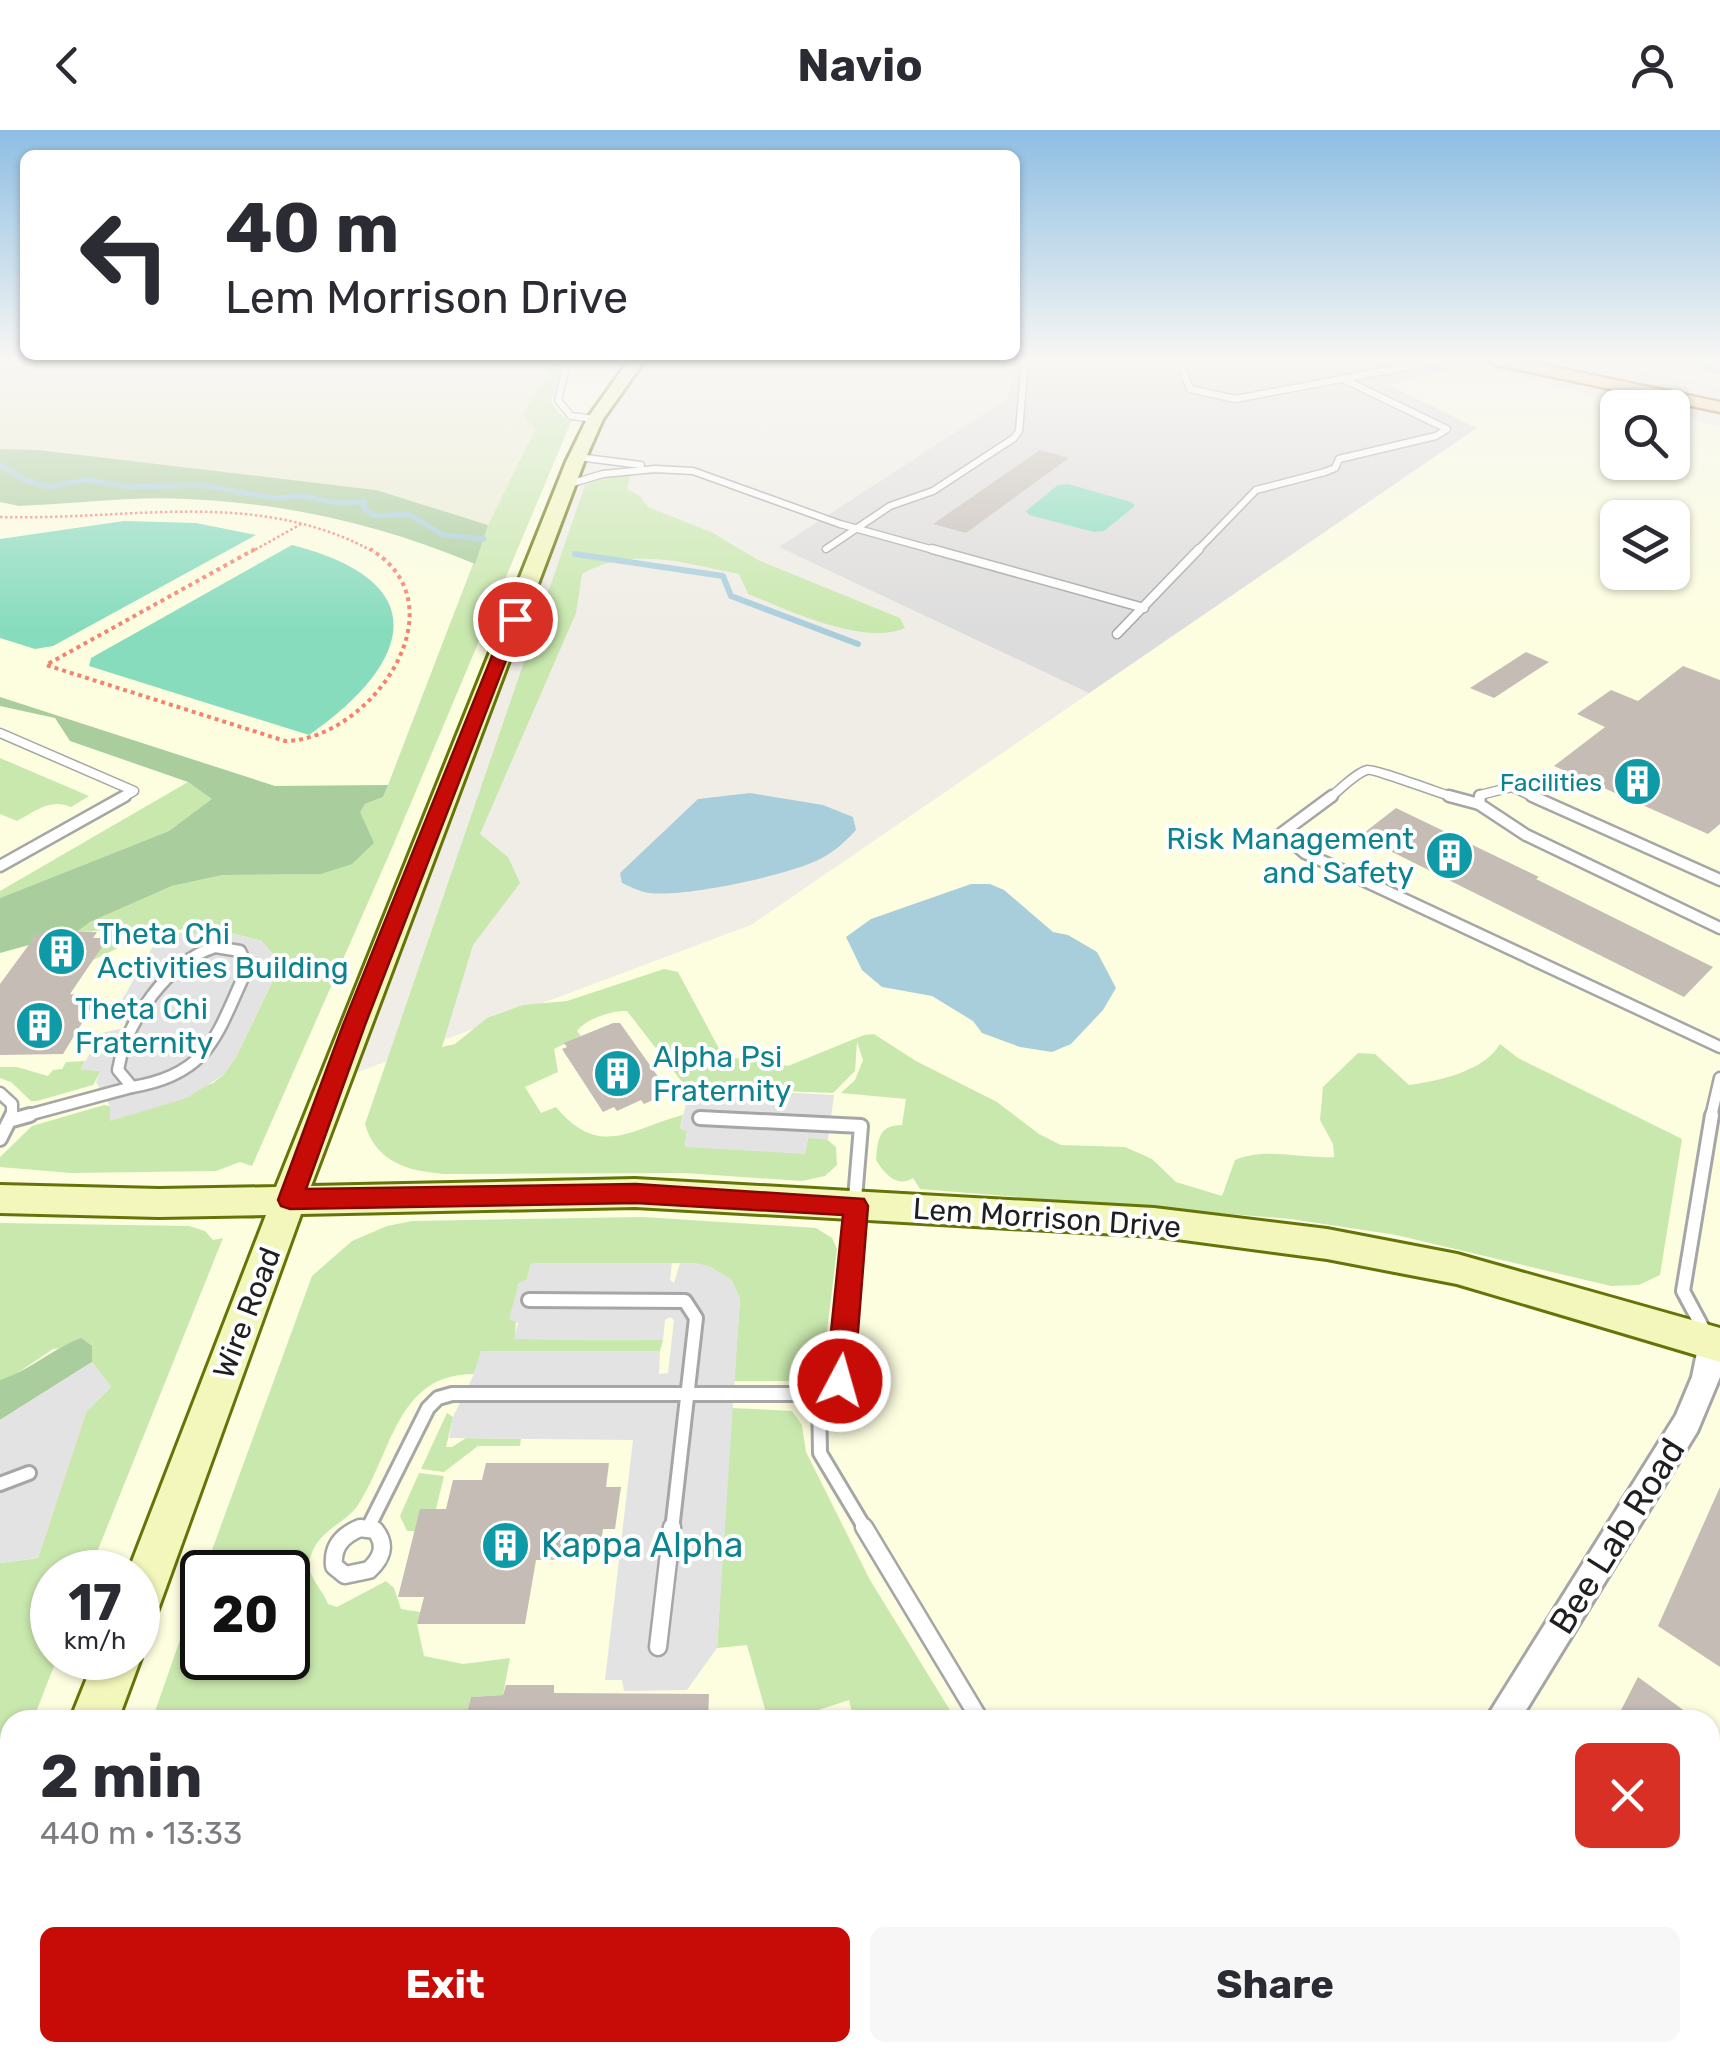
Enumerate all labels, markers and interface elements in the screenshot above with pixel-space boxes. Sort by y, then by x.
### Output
icon: back [40,38,95,93]
icon: person [1625,38,1680,93]
text: Navio [797,39,923,92]
text: 40 m [225,187,399,270]
icon: left [60,190,190,320]
text: Lem Morrison Drive [225,271,628,324]
map controls [1600,390,1690,590]
button: search [1600,390,1690,480]
button: layers [1600,500,1690,590]
pin [473,577,558,662]
icon: arrive [488,592,543,647]
building icon: Facilities [1611,756,1663,808]
place label: Facilities [1500,768,1602,797]
place label: Risk Management and Safety [1166,821,1414,891]
building icon: Risk Management and Safety [1423,830,1475,882]
place label: Theta Chi Activities Building [97,916,349,986]
building icon: Theta Chi Activities Building [36,925,88,977]
place label: Theta Chi Fraternity [75,991,213,1061]
building icon: Theta Chi Fraternity [14,1000,66,1052]
place label: Alpha Psi Fraternity [653,1039,791,1109]
building icon: Alpha Psi Fraternity [592,1048,644,1100]
street label: Lem Morrison Drive [912,1191,1182,1245]
street label: Wire Road [206,1242,288,1384]
position arrow [788,1329,892,1433]
street label: Bee Lab Road [1540,1431,1694,1641]
building icon: Kappa Alpha [480,1519,532,1571]
place label: Kappa Alpha [541,1524,743,1566]
speed limit sign: 20 [180,1550,310,1680]
text: 17 [68,1573,122,1633]
text: km/h [64,1626,126,1655]
text: 2 min [40,1741,202,1812]
button: close [1575,1743,1680,1848]
text: 440 m · 13:33 [40,1814,242,1852]
button: Exit [40,1927,850,2042]
button: Share [870,1927,1680,2042]

